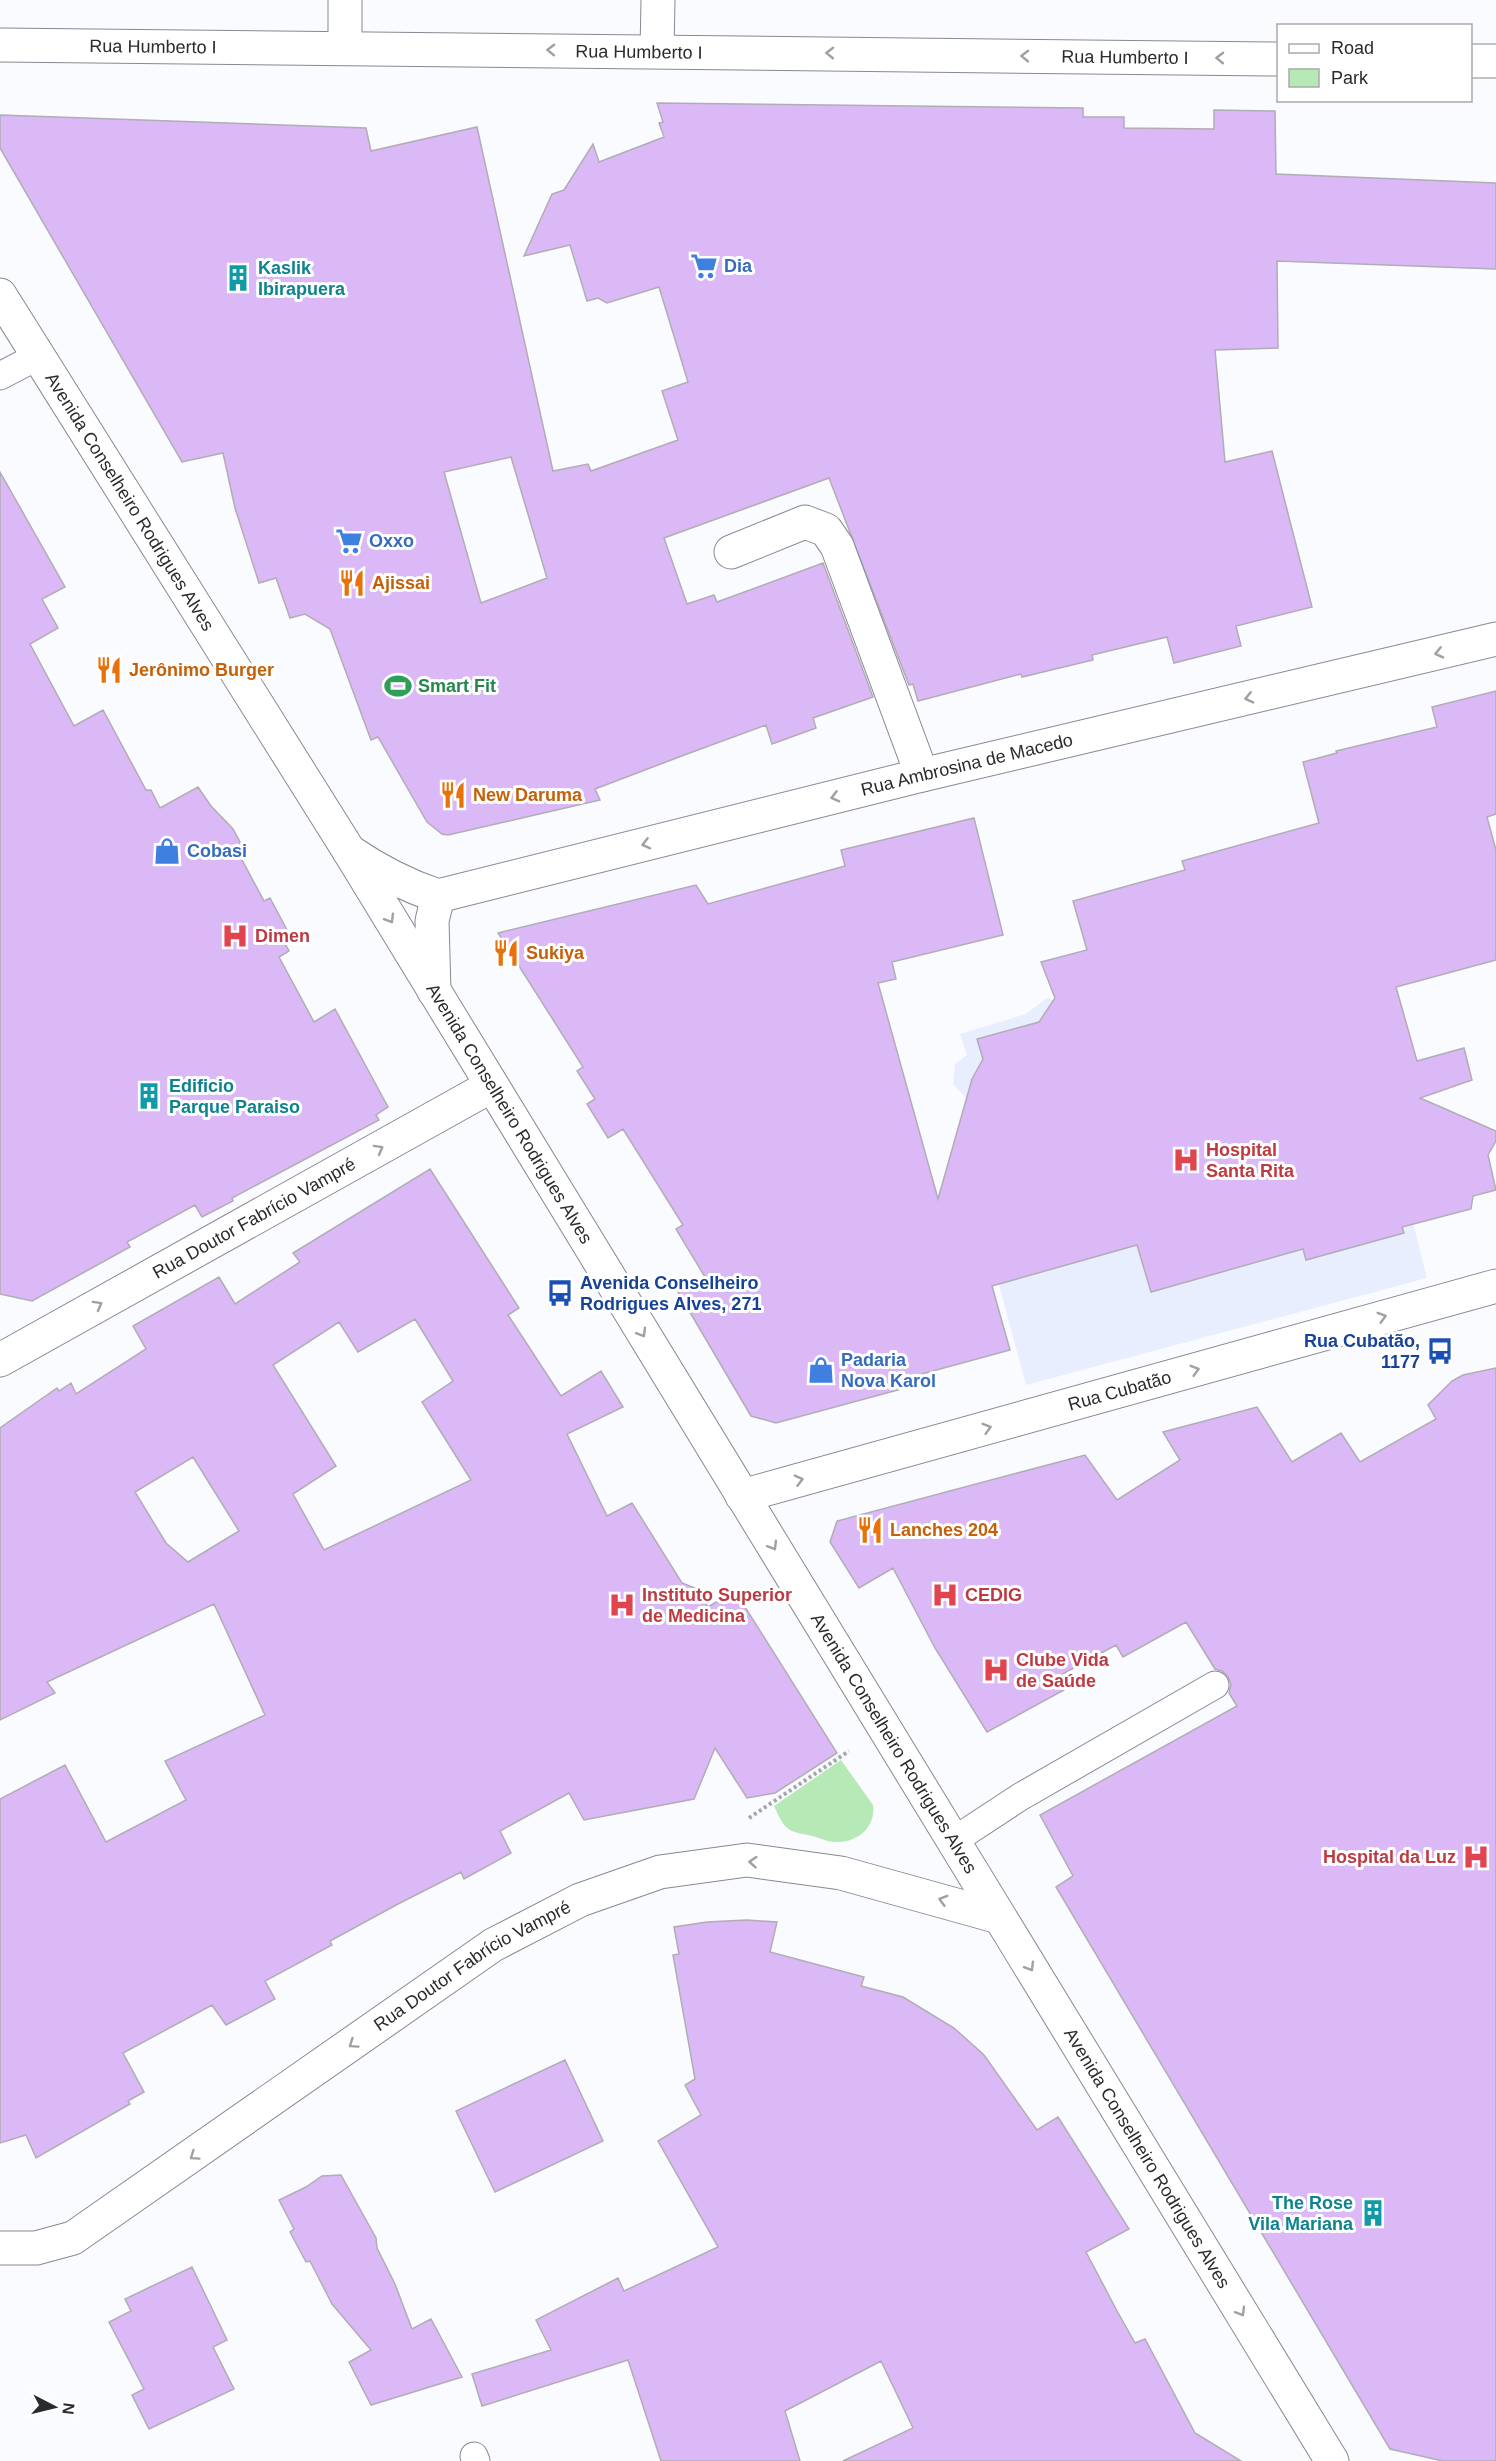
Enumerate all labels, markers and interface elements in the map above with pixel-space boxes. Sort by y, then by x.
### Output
legend [1277,24,1472,102]
street label: Rua Humberto I [89,36,217,57]
text: Road [1331,38,1374,58]
street label: Rua Humberto I [575,41,703,63]
one-way arrow [547,43,556,56]
one-way arrow [826,47,835,60]
street label: Rua Humberto I [1061,47,1189,68]
one-way arrow [1021,50,1030,62]
one-way arrow [1216,52,1225,64]
text: Park [1331,68,1369,88]
supermarket icon: Dia [689,251,719,281]
place label: Dia [724,256,753,276]
place label: Kaslik Ibirapuera [258,258,346,299]
building icon: Kaslik Ibirapuera [223,263,253,293]
street label: Avenida Conselheiro Rodrigues Alves [41,369,218,634]
supermarket icon: Oxxo [334,526,364,556]
place label: Oxxo [369,531,414,551]
restaurant icon: Ajissai [337,568,367,598]
place label: Ajissai [372,573,430,593]
one-way arrow [1434,645,1444,658]
restaurant icon: Jerônimo Burger [94,655,124,685]
place label: Jerônimo Burger [129,660,274,680]
sports icon: Smart Fit [383,671,413,701]
place label: Smart Fit [418,676,496,696]
one-way arrow [1245,690,1255,703]
street label: Rua Ambrosina de Macedo [859,730,1075,800]
restaurant icon: New Daruma [438,780,468,810]
place label: New Daruma [473,785,583,805]
one-way arrow [830,789,840,802]
shop icon: Cobasi [152,836,182,866]
one-way arrow [641,837,651,850]
place label: Cobasi [187,841,247,861]
one-way arrow [382,913,394,923]
hospital icon: Dimen [220,921,250,951]
place label: Dimen [255,926,310,946]
restaurant icon: Sukiya [491,938,521,968]
place label: Sukiya [526,943,585,963]
street label: Avenida Conselheiro Rodrigues Alves [422,980,596,1247]
place label: Edificio Parque Paraiso [169,1076,300,1117]
building icon: Edificio Parque Paraiso [134,1081,164,1111]
place label: Hospital Santa Rita [1206,1140,1295,1181]
one-way arrow [373,1145,384,1156]
hospital icon: Hospital Santa Rita [1171,1145,1201,1175]
street label: Rua Doutor Fabrício Vampré [149,1154,359,1283]
place label: Avenida Conselheiro Rodrigues Alves, 271 [580,1273,761,1314]
bus stop icon: Avenida Conselheiro Rodrigues Alves, 271 [545,1278,575,1308]
one-way arrow [92,1301,103,1312]
one-way arrow [1376,1312,1387,1324]
one-way arrow [635,1327,647,1337]
place label: Rua Cubatão, 1177 [1304,1331,1420,1372]
bus stop icon: Rua Cubatão, 1177 [1425,1336,1455,1366]
place label: Padaria Nova Karol [841,1350,936,1391]
shop icon: Padaria Nova Karol [806,1355,836,1385]
one-way arrow [1189,1365,1199,1377]
street label: Rua Cubatão [1066,1367,1173,1415]
one-way arrow [981,1423,991,1435]
one-way arrow [793,1475,804,1487]
restaurant icon: Lanches 204 [855,1515,885,1545]
place label: Lanches 204 [890,1520,998,1540]
one-way arrow [765,1539,776,1550]
hospital icon: CEDIG [930,1580,960,1610]
place label: Instituto Superior de Medicina [642,1585,792,1626]
place label: CEDIG [965,1585,1022,1605]
hospital icon: Instituto Superior de Medicina [607,1590,637,1620]
street label: Avenida Conselheiro Rodrigues Alves [807,1610,981,1877]
place label: Clube Vida de Saúde [1016,1650,1110,1691]
hospital icon: Clube Vida de Saúde [981,1655,1011,1685]
hospital icon: Hospital da Luz [1461,1842,1491,1872]
place label: Hospital da Luz [1323,1847,1456,1867]
one-way arrow [748,1855,757,1868]
one-way arrow [938,1895,949,1907]
street label: Rua Doutor Fabrício Vampré [370,1897,574,2035]
one-way arrow [1022,1961,1034,1971]
street label: Avenida Conselheiro Rodrigues Alves [1060,2024,1234,2292]
one-way arrow [349,2037,360,2048]
one-way arrow [189,2149,200,2160]
place label: The Rose Vila Mariana [1248,2193,1354,2234]
building icon: The Rose Vila Mariana [1358,2198,1388,2228]
one-way arrow [1234,2306,1246,2316]
north arrow [24,2377,84,2437]
text: N [59,2402,78,2416]

